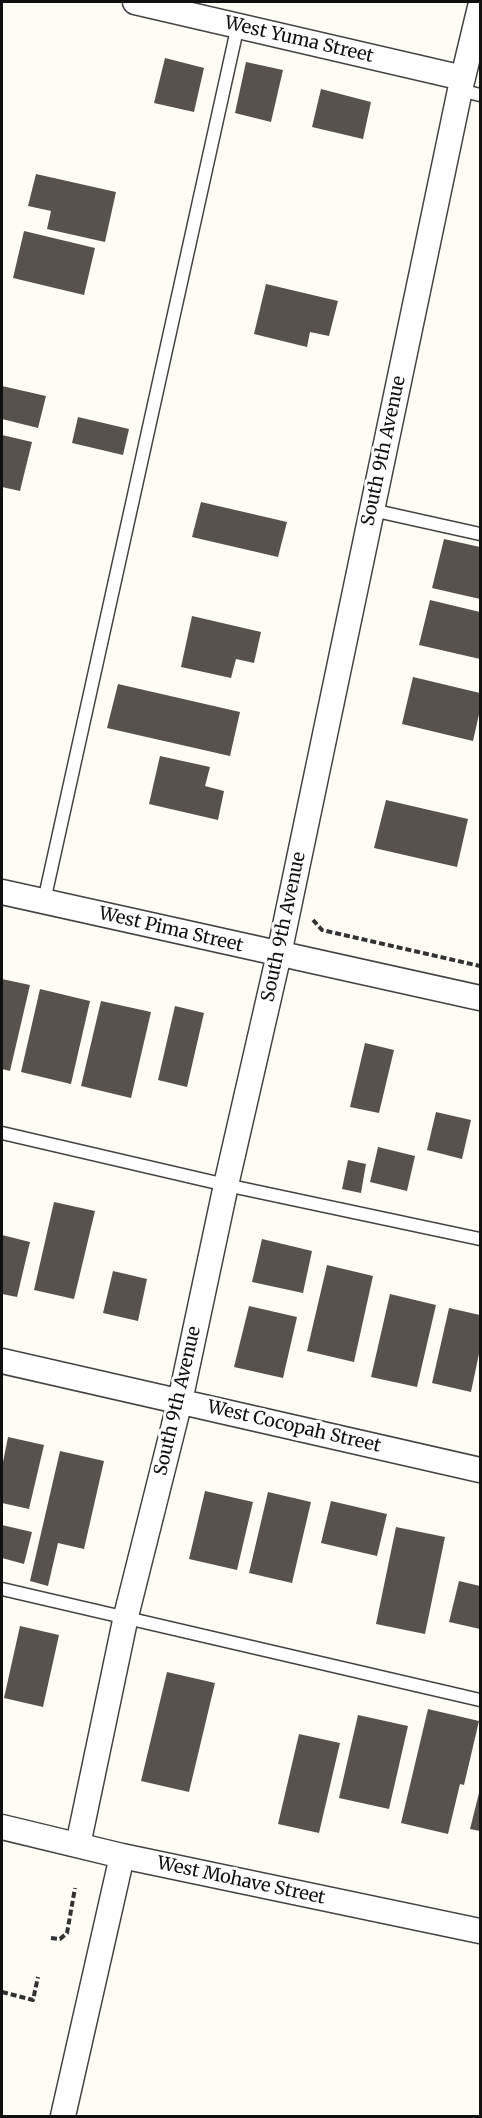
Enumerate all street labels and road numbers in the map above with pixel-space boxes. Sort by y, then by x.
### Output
street label: West Yuma Street [223,12,375,68]
street label: South 9th Avenue [358,374,410,528]
street label: South 9th Avenue [258,850,310,1004]
street label: West Pima Street [97,903,245,957]
street label: South 9th Avenue [150,1324,206,1478]
street label: West Cocopah Street [205,1397,383,1457]
street label: West Mohave Street [155,1853,327,1909]

